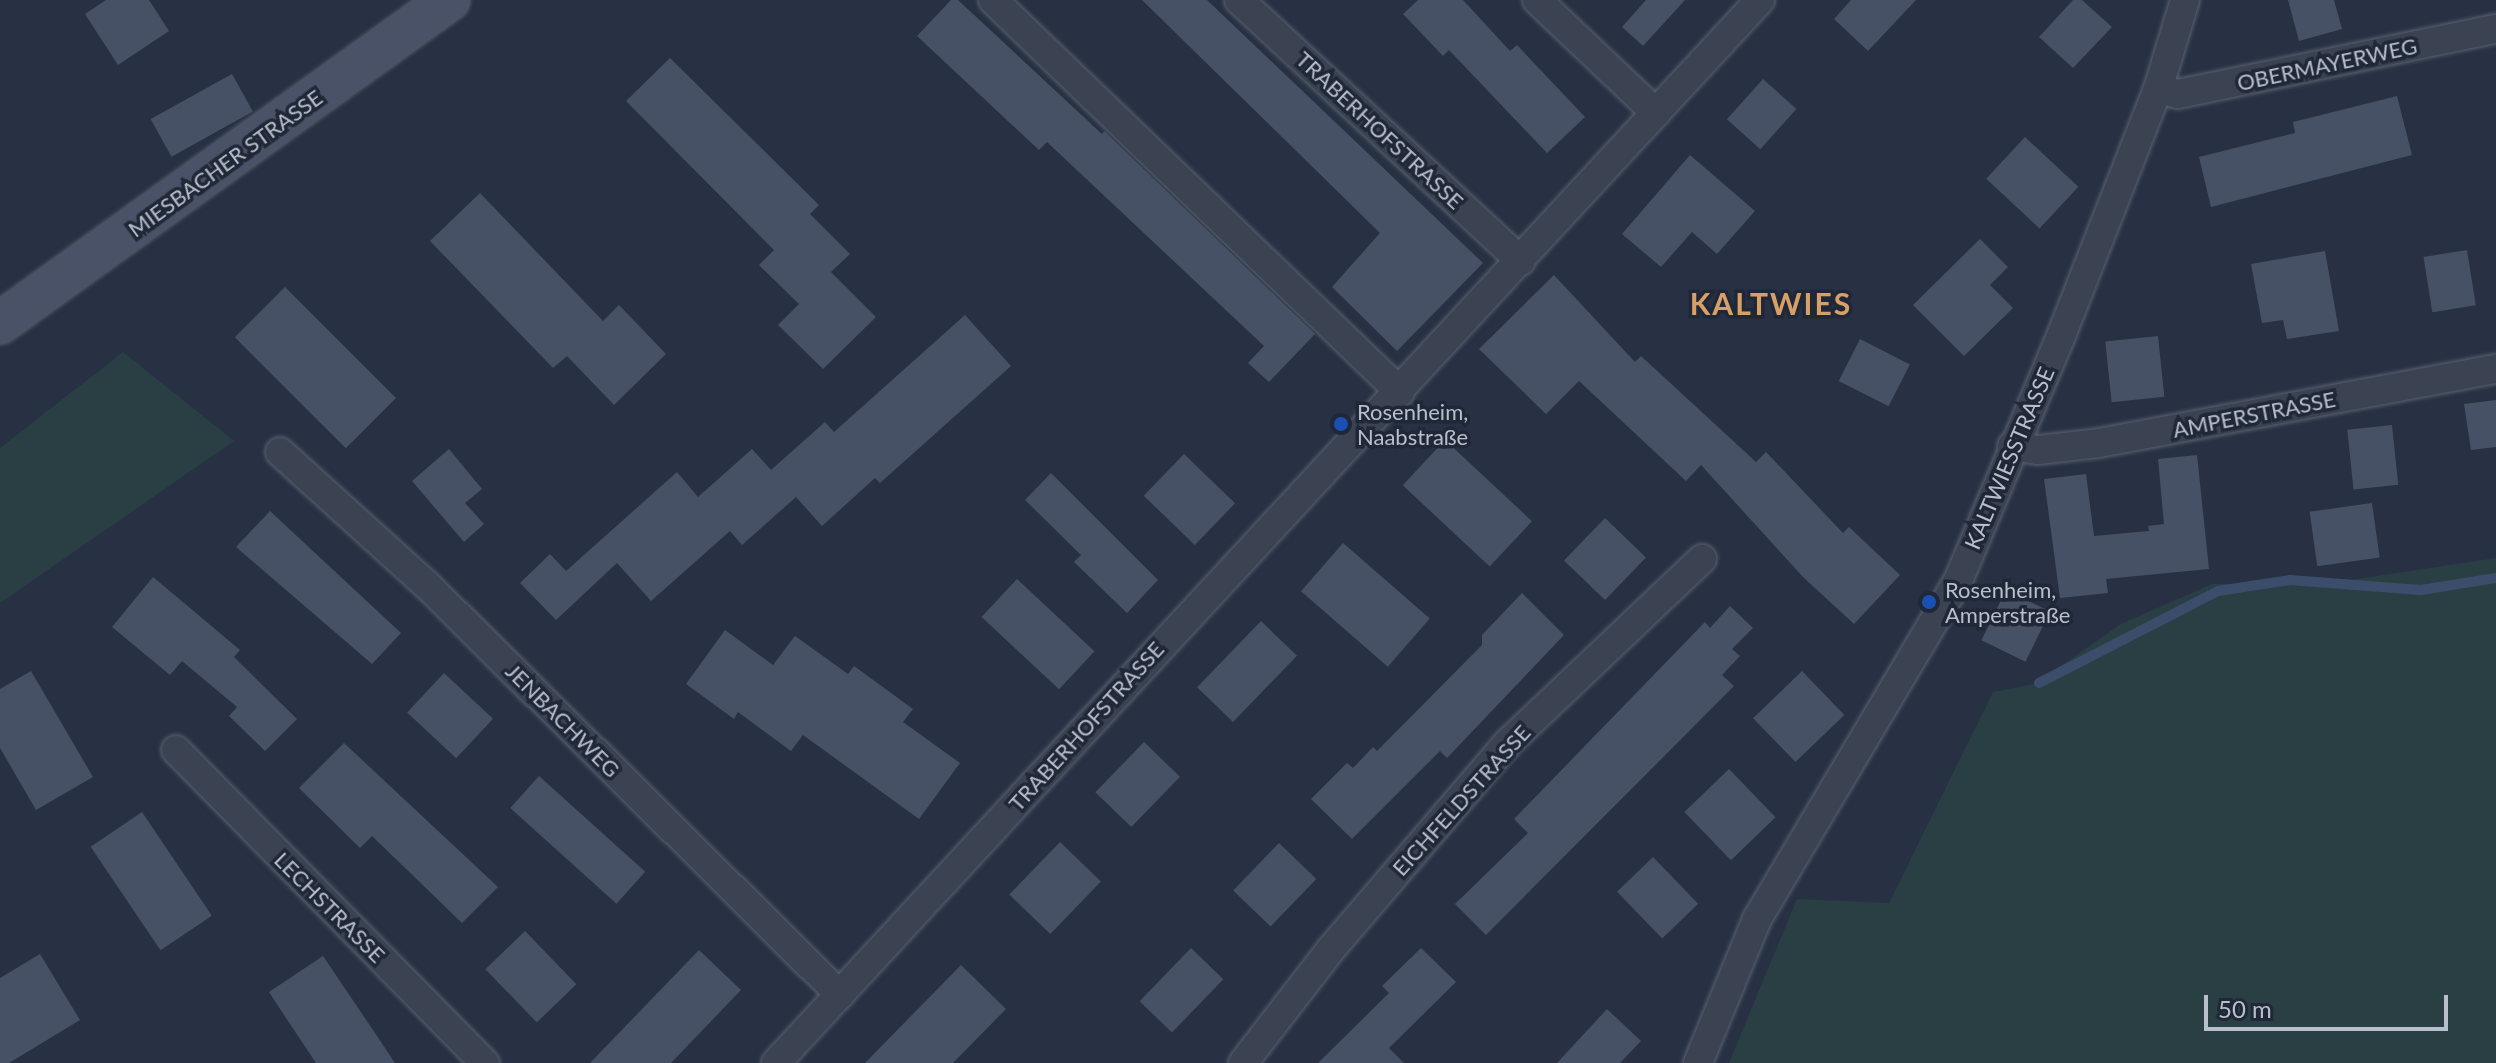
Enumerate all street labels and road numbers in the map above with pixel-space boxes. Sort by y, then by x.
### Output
street label: OBERMAYERWEG [2235,32,2419,96]
street label: TRABERHOFSTRASSE [1291,46,1469,214]
street label: MIESBACHER STRASSE [123,84,327,242]
street label: KALTWIESSTRASSE [1959,363,2059,553]
street label: AMPERSTRASSE [2170,385,2338,443]
street label: TRABERHOFSTRASSE [1003,636,1169,816]
street label: JENBACHWEG [501,658,625,782]
street label: EICHFELDSTRASSE [1386,719,1536,881]
street label: LECHSTRASSE [269,846,391,968]

